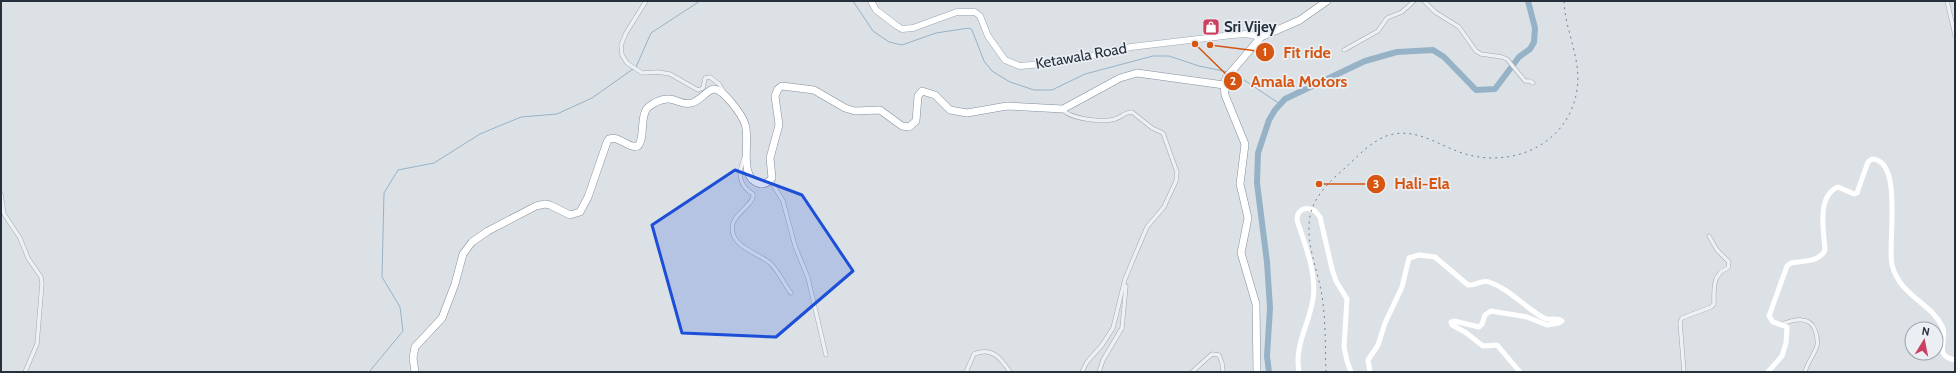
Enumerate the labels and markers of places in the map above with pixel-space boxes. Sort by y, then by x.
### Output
shop icon: Sri Vijey [1201,17,1221,37]
place label: Sri Vijey [1224,18,1278,36]
callout: Fit ride [1255,38,1339,66]
callout: Amala Motors [1223,67,1356,95]
callout: Hali-Ela [1366,170,1457,198]

